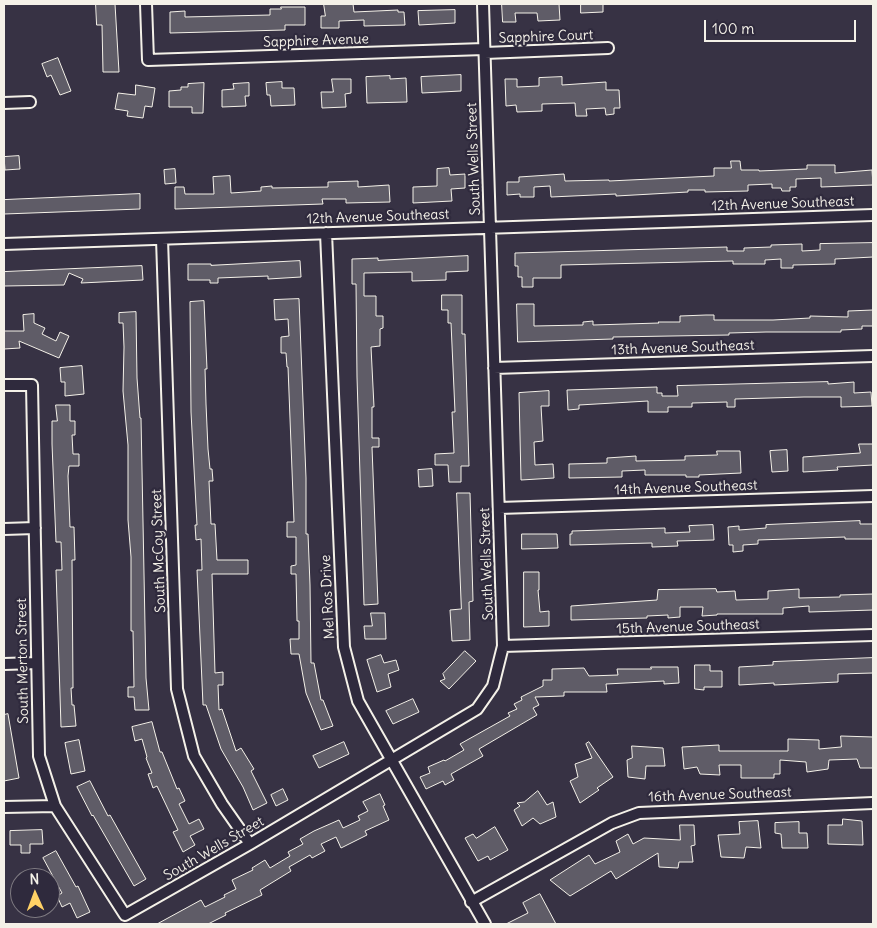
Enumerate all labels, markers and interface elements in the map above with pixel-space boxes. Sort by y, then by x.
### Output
scale bar [707,10,860,42]
text: 100 m [712,19,754,38]
street label: Sapphire Court [498,27,594,47]
street label: Sapphire Avenue [263,31,369,51]
street label: South Wells Street [464,102,484,216]
street label: 12th Avenue Southeast [711,193,855,215]
street label: 12th Avenue Southeast [306,206,450,228]
street label: 13th Avenue Southeast [611,337,755,359]
street label: 14th Avenue Southeast [614,477,758,499]
street label: South McCoy Street [148,489,170,613]
street label: South Wells Street [477,507,497,621]
street label: Mel Ros Drive [317,554,339,640]
street label: South Merton Street [14,598,32,724]
street label: 15th Avenue Southeast [616,616,760,638]
street label: 16th Avenue Southeast [648,784,792,806]
street label: South Wells Street [161,813,267,885]
north arrow [10,868,60,918]
text: N [29,870,40,888]

